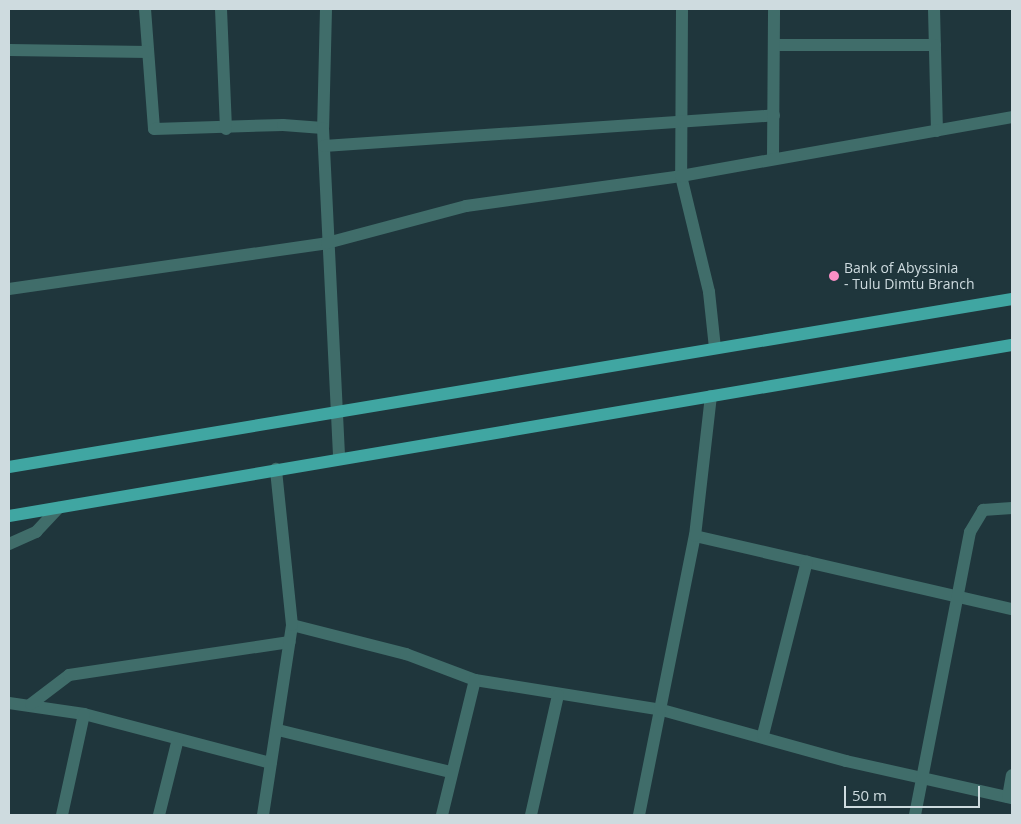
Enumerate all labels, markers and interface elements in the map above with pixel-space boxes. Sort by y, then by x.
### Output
place label: Bank of Abyssinia - Tulu Dimtu Branch [844,260,974,292]
marker: Bank of Abyssinia - Tulu Dimtu Branch [828,270,840,282]
scale bar [846,776,982,808]
text: 50 m [852,785,887,805]

